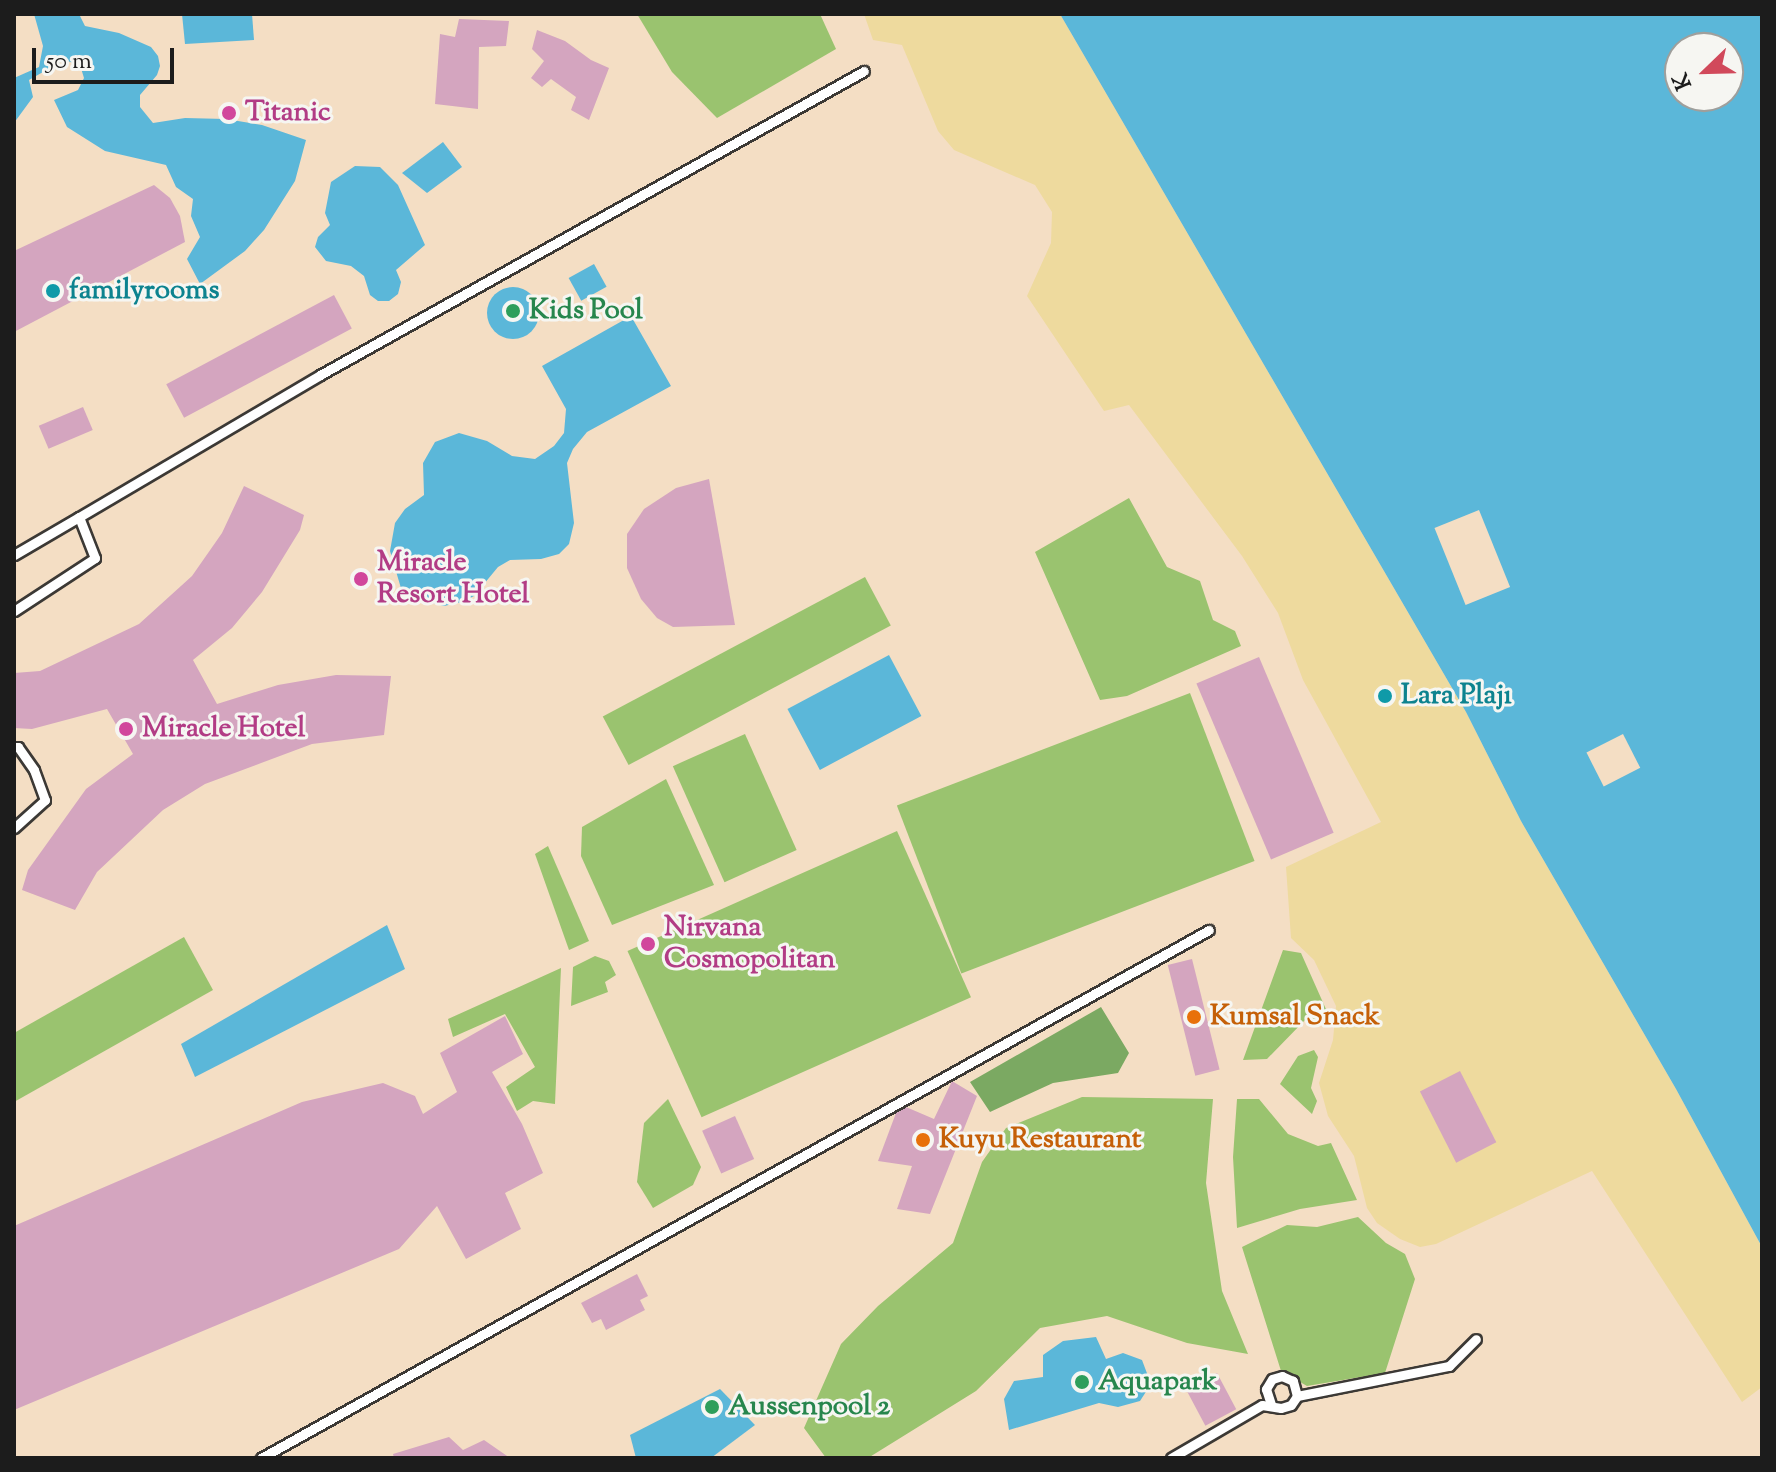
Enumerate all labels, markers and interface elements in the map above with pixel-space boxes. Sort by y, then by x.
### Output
scale bar [36,32,178,82]
north arrow [1664,32,1744,112]
text: 50 m [46,45,92,79]
text: K [1666,67,1702,94]
place label: Titanic [245,96,331,130]
marker: Titanic [220,104,238,122]
place label: familyrooms [69,274,219,308]
marker: familyrooms [44,282,62,300]
place label: Kids Pool [529,294,643,328]
marker: Kids Pool [504,302,522,320]
place label: Miracle Resort Hotel [377,546,529,612]
marker: Miracle Resort Hotel [352,570,370,588]
place label: Lara Plajı [1401,679,1512,713]
marker: Lara Plajı [1376,687,1394,705]
place label: Miracle Hotel [142,712,305,746]
marker: Miracle Hotel [117,720,135,738]
place label: Nirvana Cosmopolitan [664,911,835,977]
marker: Nirvana Cosmopolitan [639,935,657,953]
place label: Kumsal Snack [1210,1000,1380,1034]
marker: Kumsal Snack [1185,1008,1203,1026]
place label: Kuyu Restaurant [939,1123,1141,1157]
marker: Kuyu Restaurant [914,1131,932,1149]
place label: Aquapark [1098,1365,1217,1399]
marker: Aquapark [1073,1373,1091,1391]
place label: Aussenpool 2 [728,1390,890,1424]
marker: Aussenpool 2 [703,1398,721,1416]

